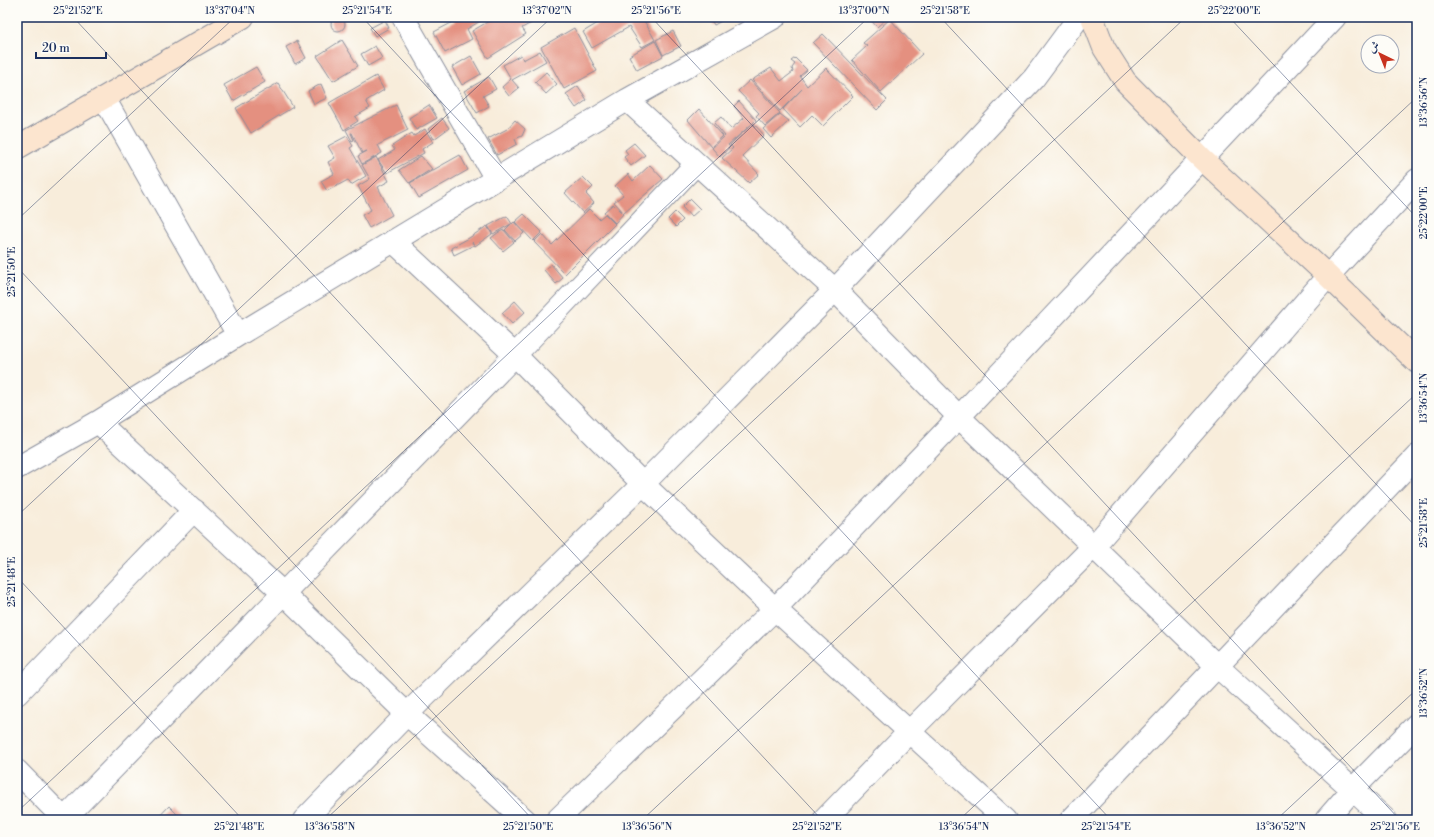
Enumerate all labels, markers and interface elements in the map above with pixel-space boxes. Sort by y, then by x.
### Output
text: 25°21'52"E [53,5,103,17]
text: 13°37'04"N [205,5,256,17]
text: 25°21'54"E [342,5,392,17]
text: 13°37'02"N [522,5,572,17]
text: 25°21'56"E [631,5,681,17]
text: 13°37'00"N [839,5,890,17]
text: 25°21'58"E [920,5,970,17]
text: 25°22'00"E [1208,5,1260,17]
scale bar [36,34,106,60]
north arrow [1360,34,1400,74]
text: ش [1365,39,1383,56]
text: 20 m [42,41,70,56]
text: 13°36'56"N [1418,76,1430,127]
text: 25°22'00"E [1418,187,1430,239]
text: 25°21'50"E [6,247,18,297]
text: 13°36'54"N [1418,372,1430,423]
text: 25°21'58"E [1418,498,1430,548]
text: 25°21'48"E [6,557,18,607]
text: 13°36'52"N [1418,668,1430,718]
text: 25°21'48"E [214,821,264,833]
text: 13°36'58"N [305,821,356,833]
text: 25°21'50"E [503,821,553,833]
text: 13°36'56"N [622,821,673,833]
text: 25°21'52"E [792,821,842,833]
text: 13°36'54"N [939,821,990,833]
text: 25°21'54"E [1081,821,1131,833]
text: 13°36'52"N [1256,821,1306,833]
text: 25°21'56"E [1370,821,1420,833]

